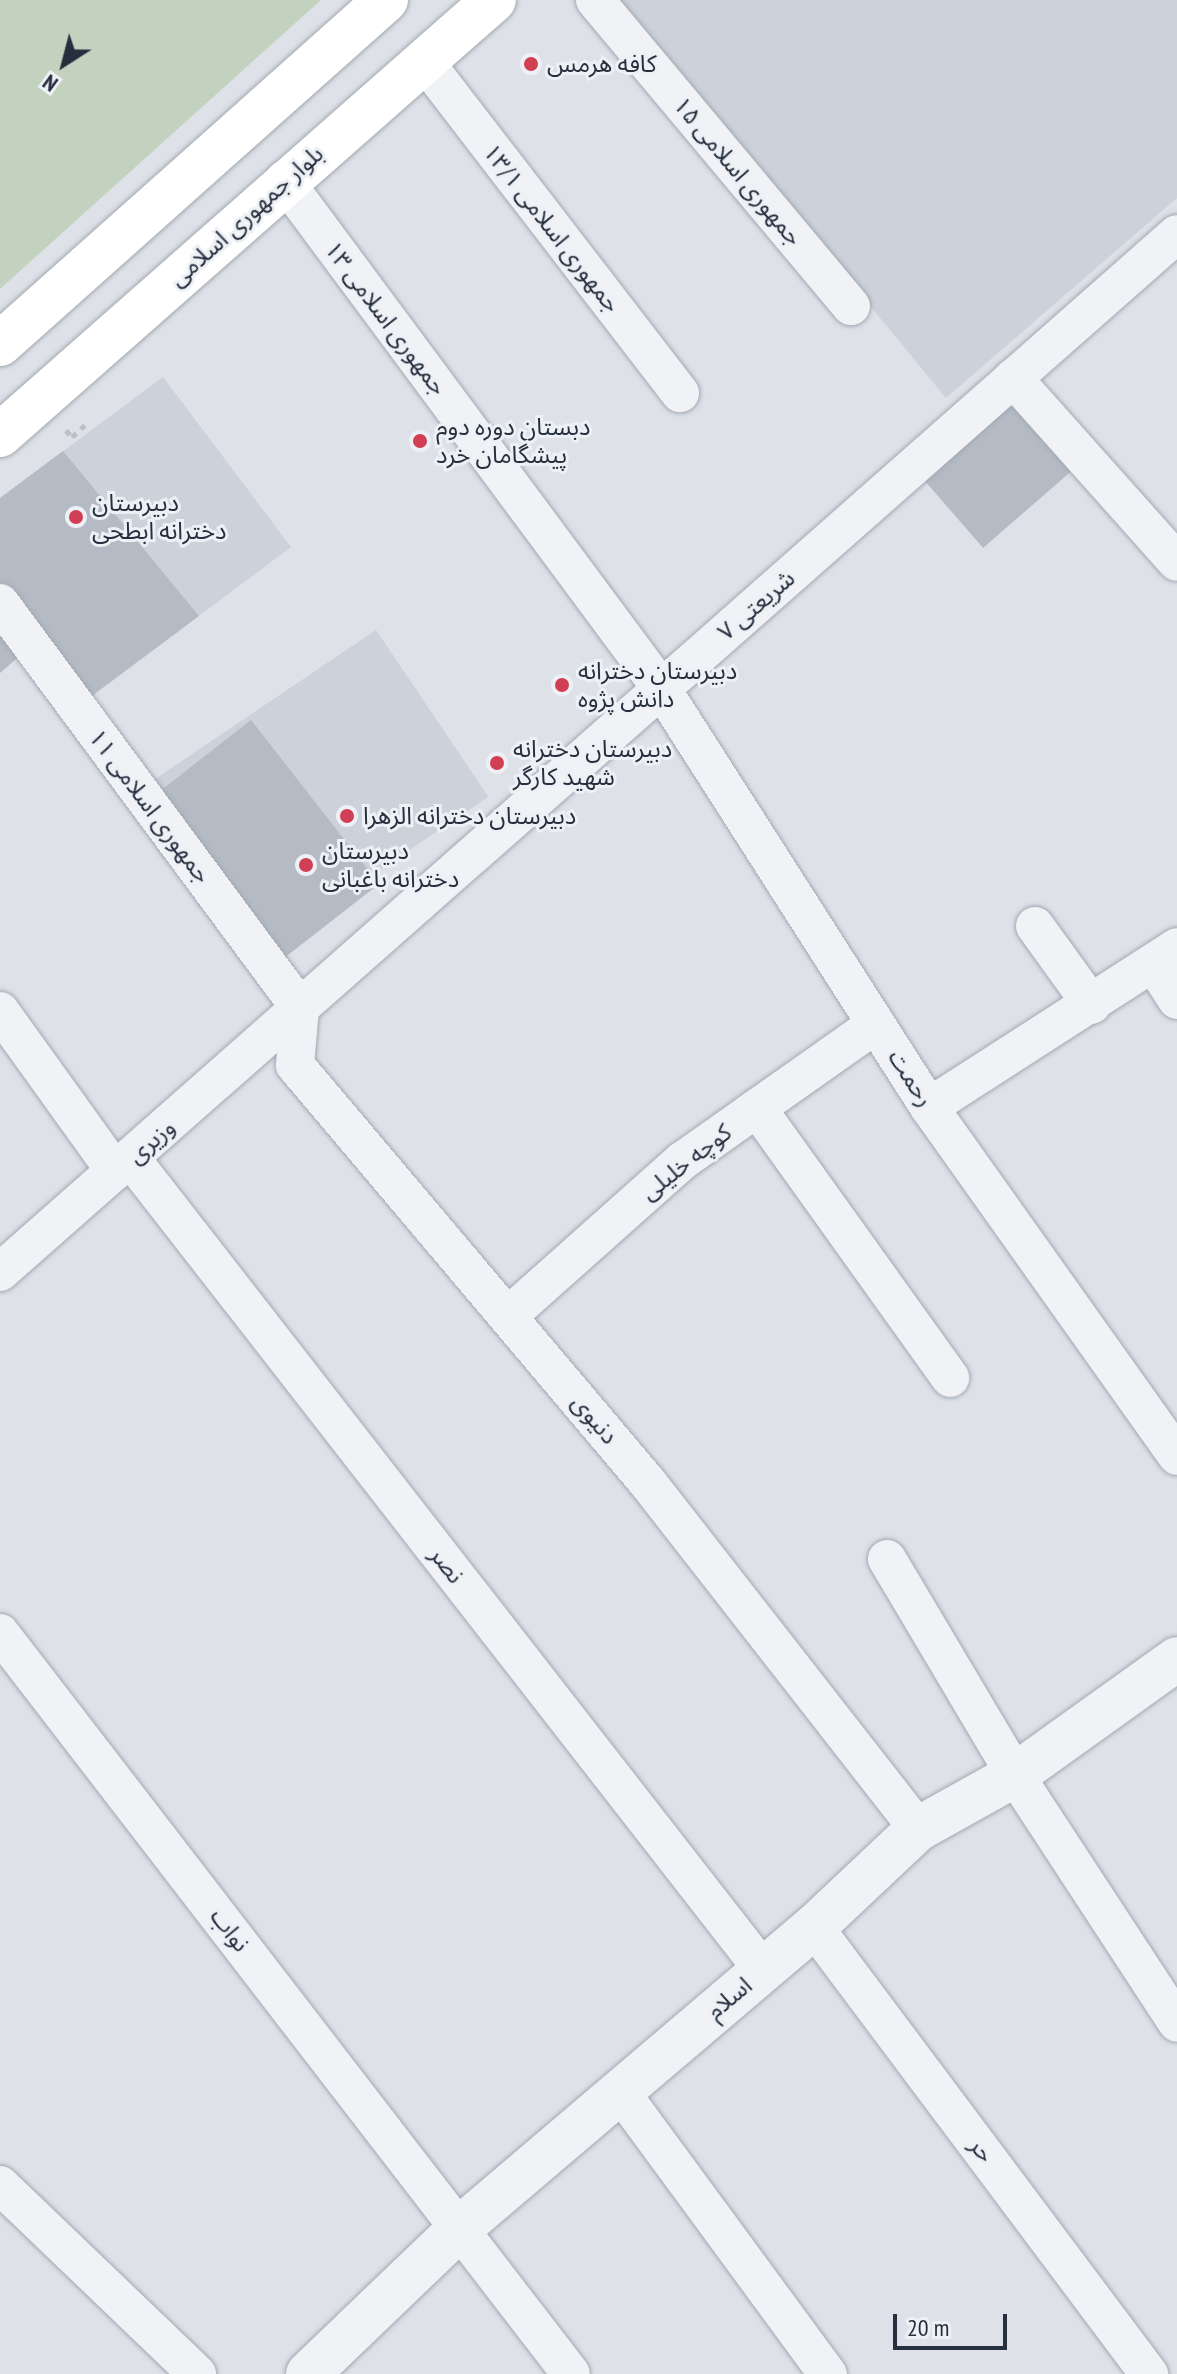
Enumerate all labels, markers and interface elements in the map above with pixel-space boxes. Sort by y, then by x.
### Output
north arrow [24,24,104,104]
place label: کافه هرمس [547,50,657,78]
marker: کافه هرمس [522,55,540,73]
text: N [37,69,63,98]
street label: جمهوری اسلامی ۱۵ [667,91,809,251]
street label: جمهوری اسلامی ۱۳/۱ [477,138,627,318]
street label: بلوار جمهوری اسلامی [163,139,329,293]
street label: جمهوری اسلامی ۱۳ [319,235,453,401]
place label: دبستان دوره دوم پیشگامان خرد [436,413,590,469]
marker: دبستان دوره دوم پیشگامان خرد [411,432,429,450]
place label: دبیرستان دخترانه ابطحی [92,489,227,545]
marker: دبیرستان دخترانه ابطحی [67,508,85,526]
street label: شریعتی ۷ [712,564,800,646]
place label: دبیرستان دخترانه دانش پژوه [578,657,737,713]
marker: دبیرستان دخترانه دانش پژوه [553,676,571,694]
street label: جمهوری اسلامی ۱۱ [83,723,217,889]
place label: دبیرستان دخترانه شهید کارگر [513,735,672,791]
marker: دبیرستان دخترانه شهید کارگر [488,754,506,772]
place label: دبیرستان دخترانه الزهرا [363,802,576,830]
marker: دبیرستان دخترانه الزهرا [338,807,356,825]
place label: دبیرستان دخترانه باغبانی [322,837,459,893]
marker: دبیرستان دخترانه باغبانی [297,856,315,874]
street label: رحمت [882,1044,940,1112]
street label: وزیری [121,1113,181,1169]
street label: کوچه خلیلی [635,1118,737,1206]
street label: دنیوی [566,1388,624,1450]
street label: نصر [424,1541,470,1589]
street label: نواب [204,1902,256,1958]
street label: اسلام [700,1971,758,2025]
street label: حر [963,2132,1001,2168]
scale bar [897,2298,1011,2348]
text: 20 m [907,2312,949,2343]

